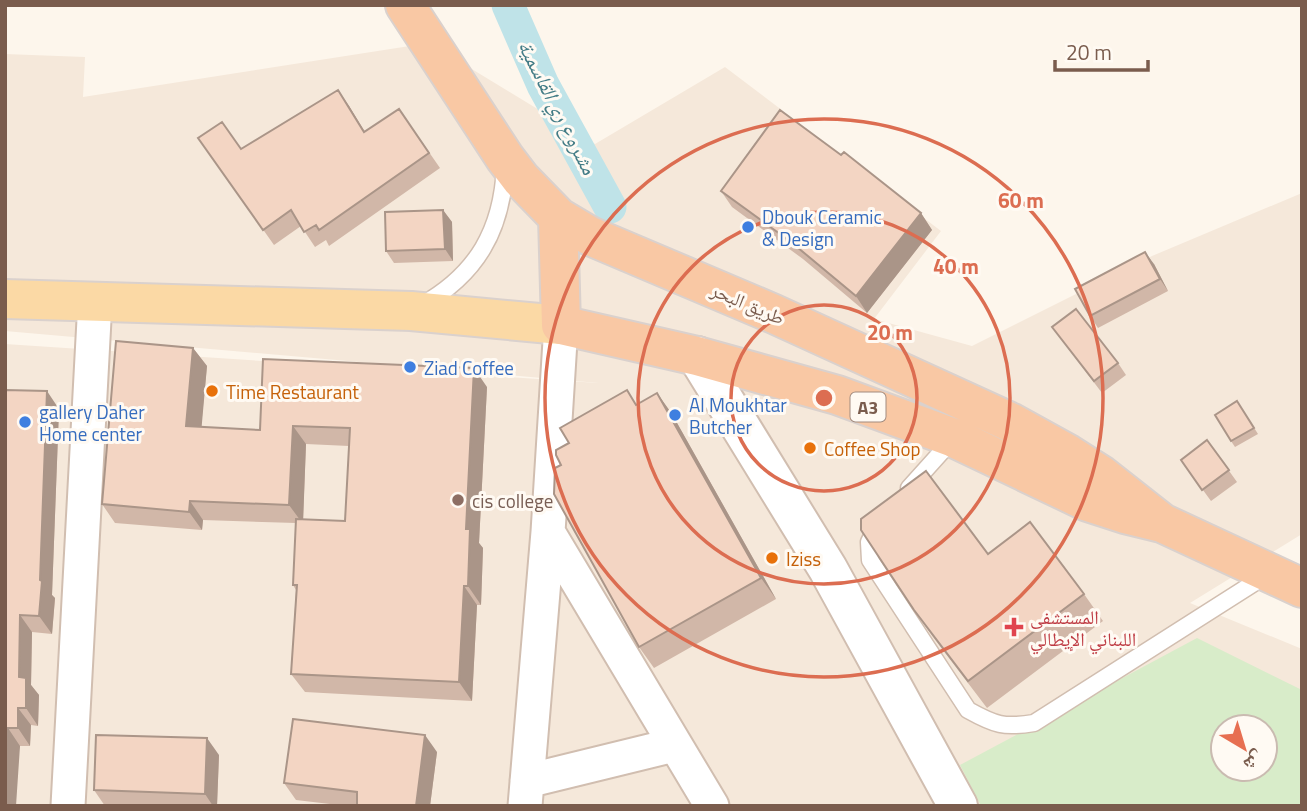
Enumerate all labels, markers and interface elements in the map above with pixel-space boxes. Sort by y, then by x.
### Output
scale bar [1055,28,1148,72]
water label: مشروع ري القاسمية [509,34,606,181]
text: 20 m [1066,36,1112,68]
text: 60 m [998,184,1044,216]
place label: Dbouk Ceramic & Design [762,202,882,253]
marker: Dbouk Ceramic & Design [740,219,756,235]
text: 40 m [933,250,979,282]
street label: طريق البحر [706,274,789,331]
text: 20 m [867,316,913,348]
place label: Ziad Coffee [424,353,514,382]
marker: Ziad Coffee [402,359,418,375]
place label: Time Restaurant [226,377,359,406]
marker: Time Restaurant [204,383,220,399]
centre of rings [812,386,836,410]
place label: Al Moukhtar Butcher [689,390,787,441]
road number: A3 [850,393,886,422]
place label: gallery Daher Home center [39,397,145,448]
marker: Al Moukhtar Butcher [667,407,683,423]
marker: gallery Daher Home center [17,414,33,430]
place label: Coffee Shop [824,434,921,463]
marker: Coffee Shop [802,440,818,456]
place label: cis college [472,486,553,515]
marker: cis college [450,492,466,508]
place label: Iziss [786,544,821,573]
marker: Iziss [764,550,780,566]
place label: المستشفى اللبناني الإيطالي [1030,602,1136,654]
marker: المستشفى اللبناني الإيطالي [1004,617,1024,637]
north arrow [1209,713,1279,783]
text: ش [1238,744,1272,779]

